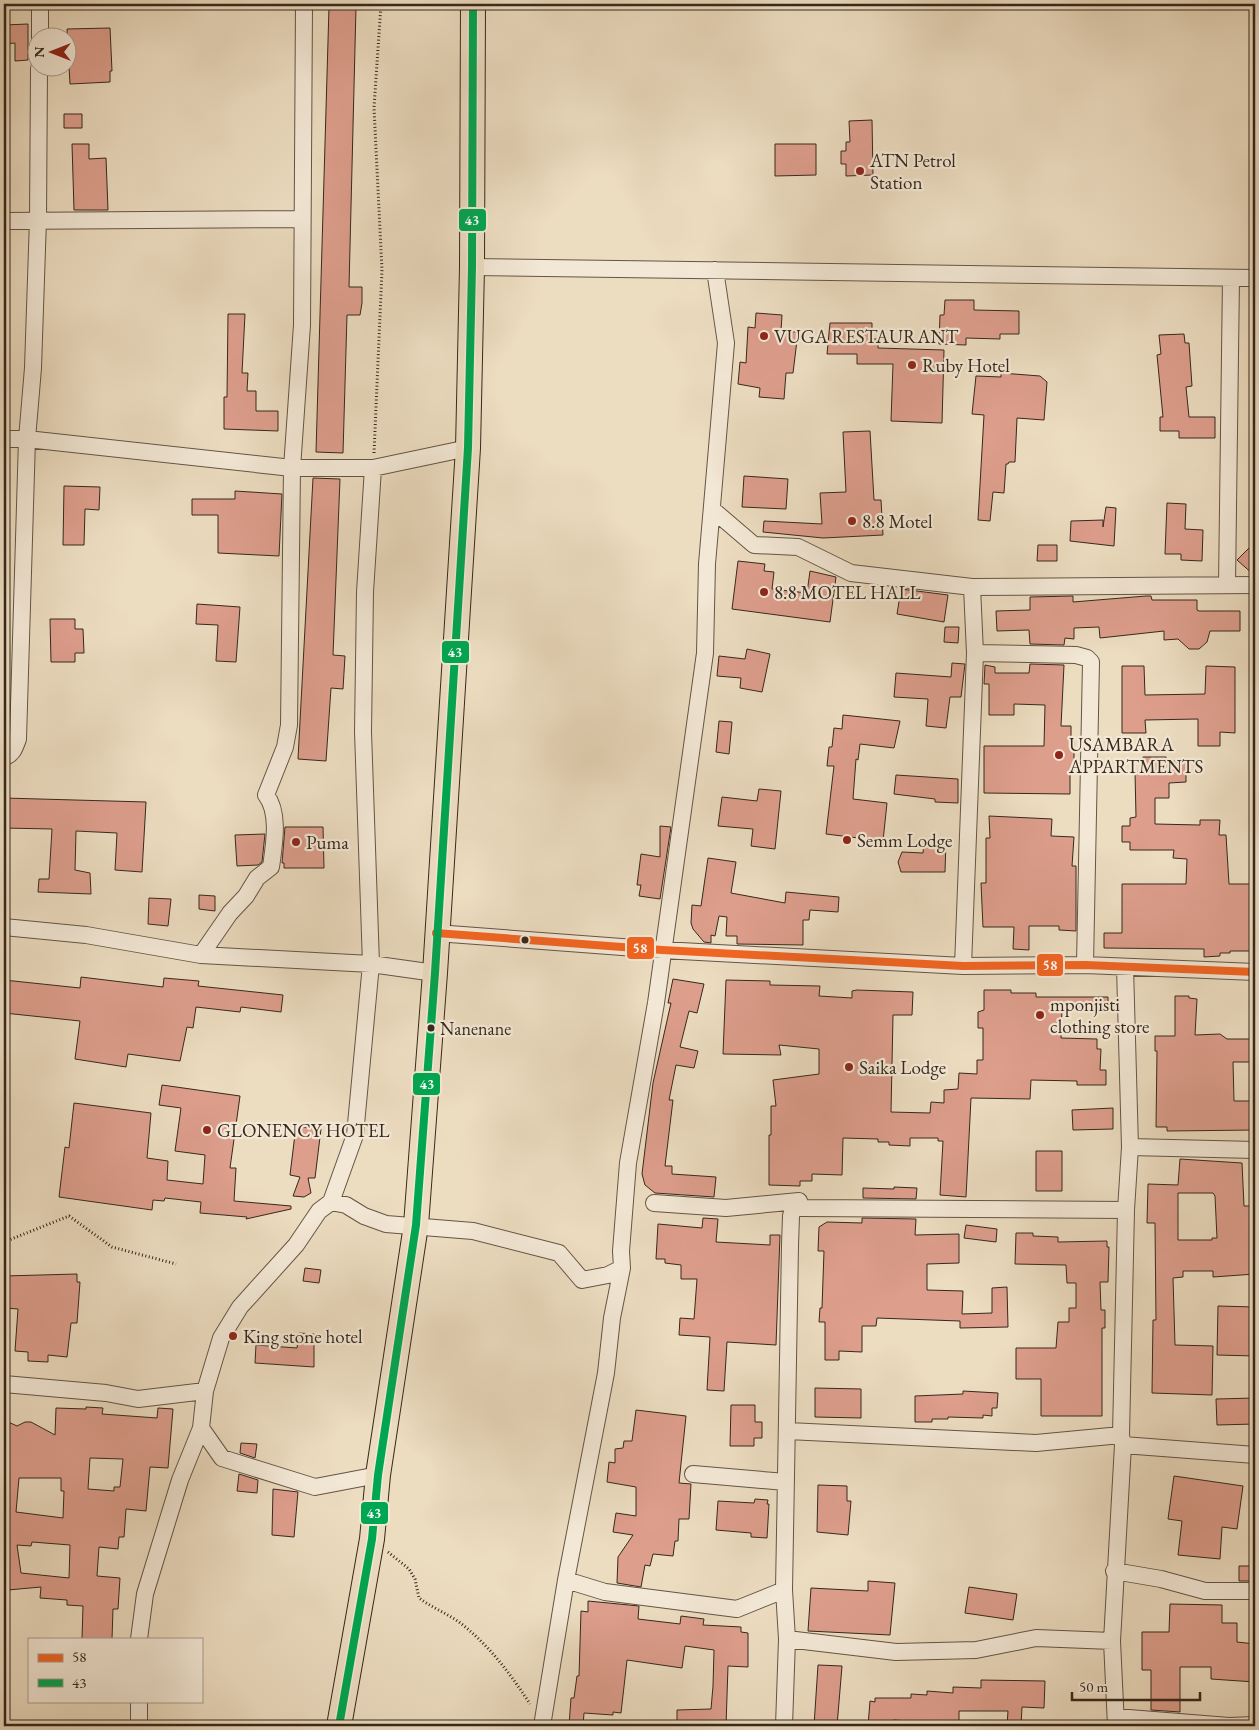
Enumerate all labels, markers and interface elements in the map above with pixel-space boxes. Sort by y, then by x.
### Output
north arrow [28,28,78,78]
text: N [30,46,48,58]
place label: ATN Petrol Station [869,148,956,195]
marker: ATN Petrol Station [854,165,866,177]
line badge: 43 [458,208,487,232]
text: 43 [465,211,479,229]
place label: VUGA RESTAURANT [774,324,958,349]
marker: VUGA RESTAURANT [758,330,770,342]
place label: Ruby Hotel [922,353,1010,378]
marker: Ruby Hotel [906,359,918,371]
place label: 8.8 Motel [862,509,933,534]
marker: 8.8 Motel [846,515,858,527]
place label: 8.8 MOTEL HALL [774,580,921,605]
marker: 8.8 MOTEL HALL [758,586,770,598]
line badge: 43 [441,640,470,664]
text: 43 [448,643,462,661]
place label: USAMBARA APPARTMENTS [1068,732,1204,779]
marker: USAMBARA APPARTMENTS [1053,749,1065,761]
place label: Semm Lodge [857,828,952,853]
place label: Puma [306,830,349,855]
marker: Semm Lodge [841,834,853,846]
marker: Puma [290,836,302,848]
unlabelled marker [520,935,530,945]
line badge: 58 [626,936,655,960]
text: 58 [633,939,647,957]
line badge: 58 [1036,953,1064,977]
text: 58 [1043,956,1057,974]
place label: mponjisti clothing store [1050,992,1149,1039]
marker: mponjisti clothing store [1034,1009,1046,1021]
place label: Nanenane [440,1017,511,1040]
marker: Nanenane [426,1023,436,1033]
place label: Saika Lodge [859,1055,946,1080]
marker: Saika Lodge [843,1061,855,1073]
line badge: 43 [412,1072,441,1096]
text: 43 [420,1075,434,1093]
place label: GLONENCY HOTEL [217,1118,390,1143]
marker: GLONENCY HOTEL [201,1124,213,1136]
place label: King stone hotel [243,1324,363,1349]
marker: King stone hotel [227,1330,239,1342]
line badge: 43 [360,1501,389,1525]
text: 43 [367,1504,381,1522]
legend [28,1638,202,1702]
text: 58 [72,1647,86,1666]
scale bar [1072,1670,1199,1702]
text: 43 [72,1673,86,1692]
text: 50 m [1079,1677,1108,1696]

